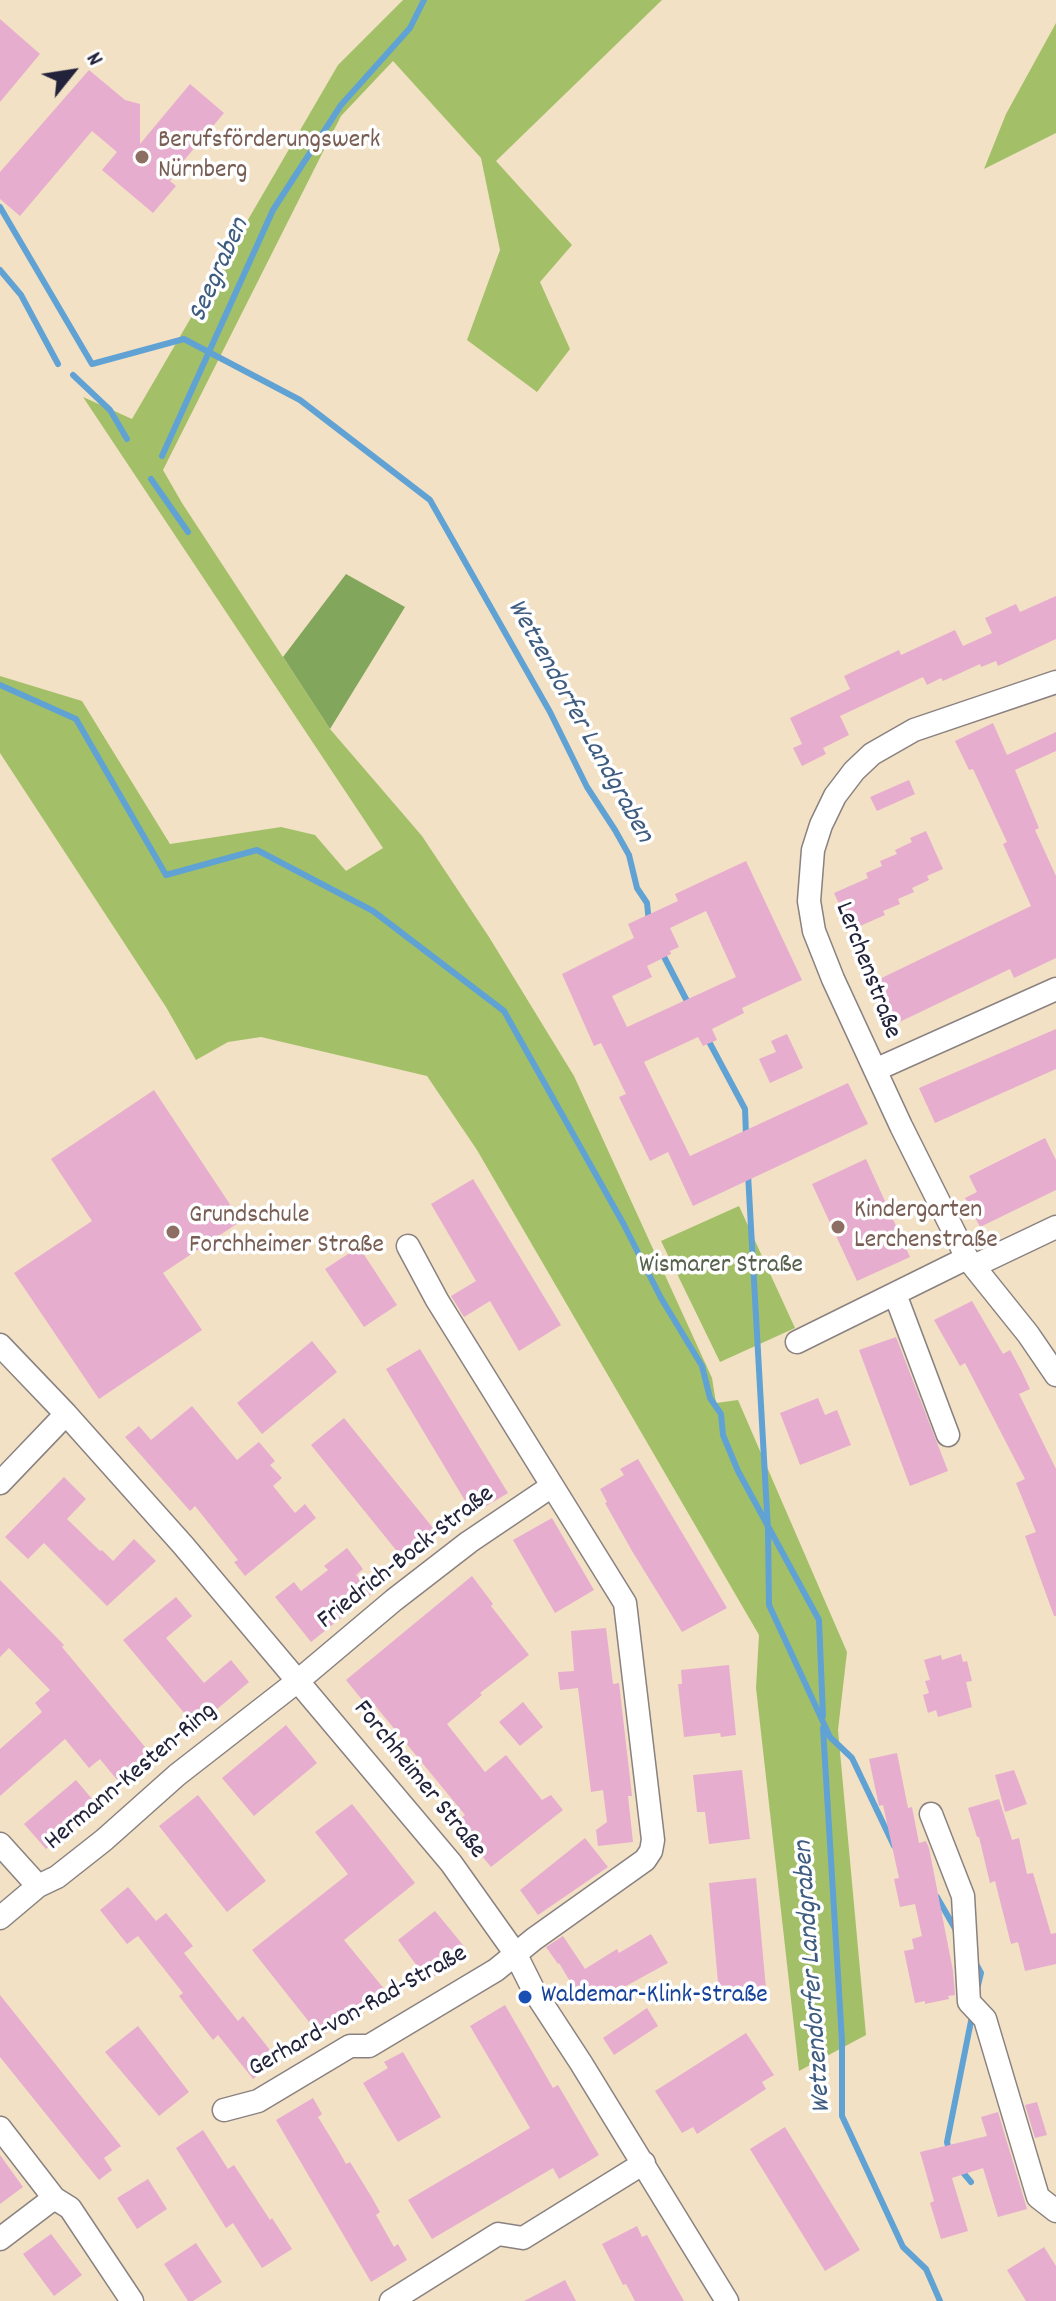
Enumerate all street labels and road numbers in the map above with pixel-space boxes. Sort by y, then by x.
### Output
street label: Lerchenstraße [826,898,906,1044]
street label: Friedrich-Bock-Straße [312,1480,502,1638]
street label: Forchheimer Straße [345,1695,491,1867]
street label: Hermann-Kesten-Ring [40,1697,224,1859]
street label: Gerhard-von-Rad-Straße [244,1940,474,2086]

